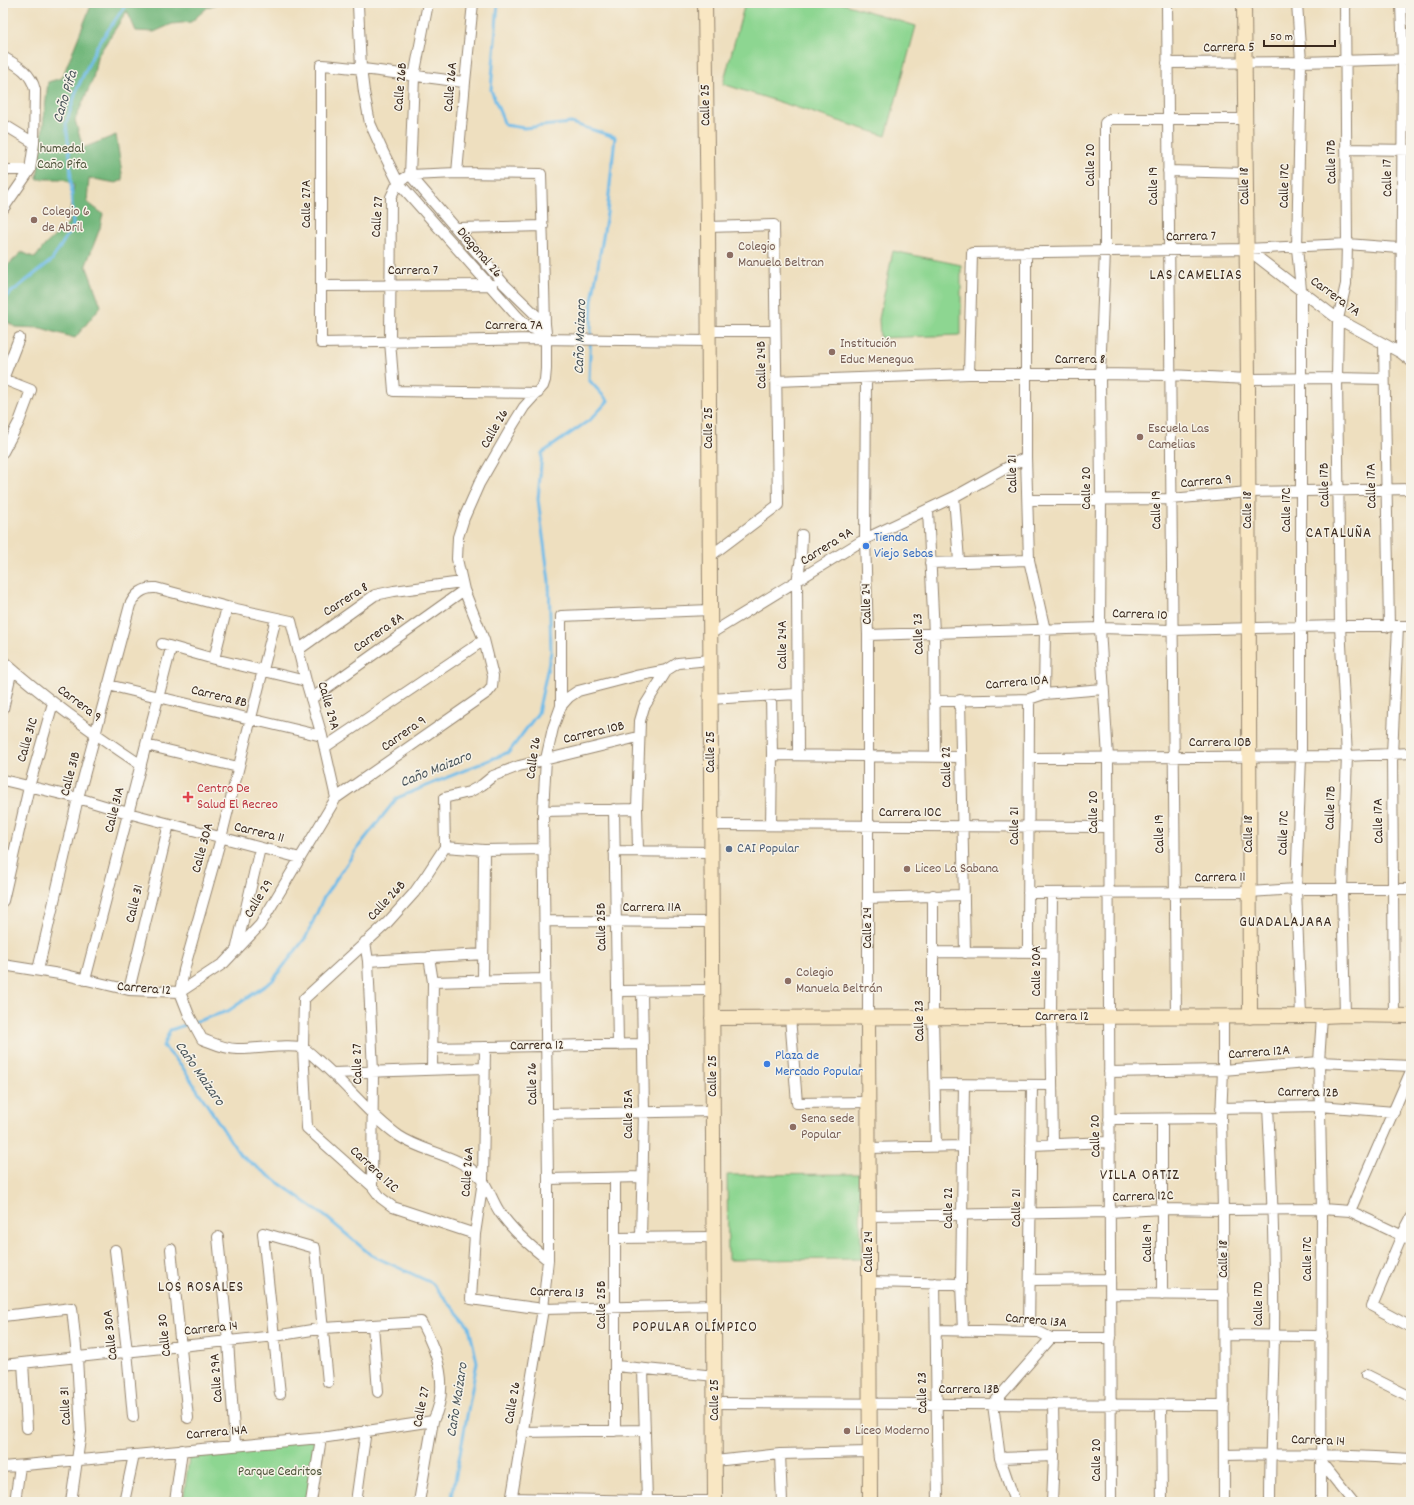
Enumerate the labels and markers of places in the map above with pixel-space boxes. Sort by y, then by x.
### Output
place label: Colegio 6 de Abril [42,202,90,238]
marker: Colegio 6 de Abril [29,215,39,225]
place label: Colegio Manuela Beltran [738,237,824,273]
marker: Colegio Manuela Beltran [725,250,735,260]
place label: Institución Educ Menegua [840,334,914,370]
marker: Institución Educ Menegua [827,347,837,357]
place label: Escuela Las Camelias [1148,419,1209,455]
marker: Escuela Las Camelias [1135,432,1145,442]
place label: Tienda Viejo Sebas [874,528,934,564]
marker: Tienda Viejo Sebas [861,541,871,551]
place label: Centro De Salud El Recreo [197,779,278,815]
marker: Centro De Salud El Recreo [182,791,194,803]
place label: CAI Popular [737,839,800,859]
marker: CAI Popular [724,844,734,854]
place label: Liceo La Sabana [915,859,999,879]
marker: Liceo La Sabana [902,864,912,874]
place label: Colegio Manuela Beltrán [796,963,882,999]
marker: Colegio Manuela Beltrán [783,976,793,986]
place label: Plaza de Mercado Popular [775,1046,864,1082]
marker: Plaza de Mercado Popular [762,1059,772,1069]
place label: Sena sede Popular [801,1109,854,1145]
marker: Sena sede Popular [788,1122,798,1132]
place label: Liceo Moderno [855,1421,930,1441]
marker: Liceo Moderno [842,1426,852,1436]

